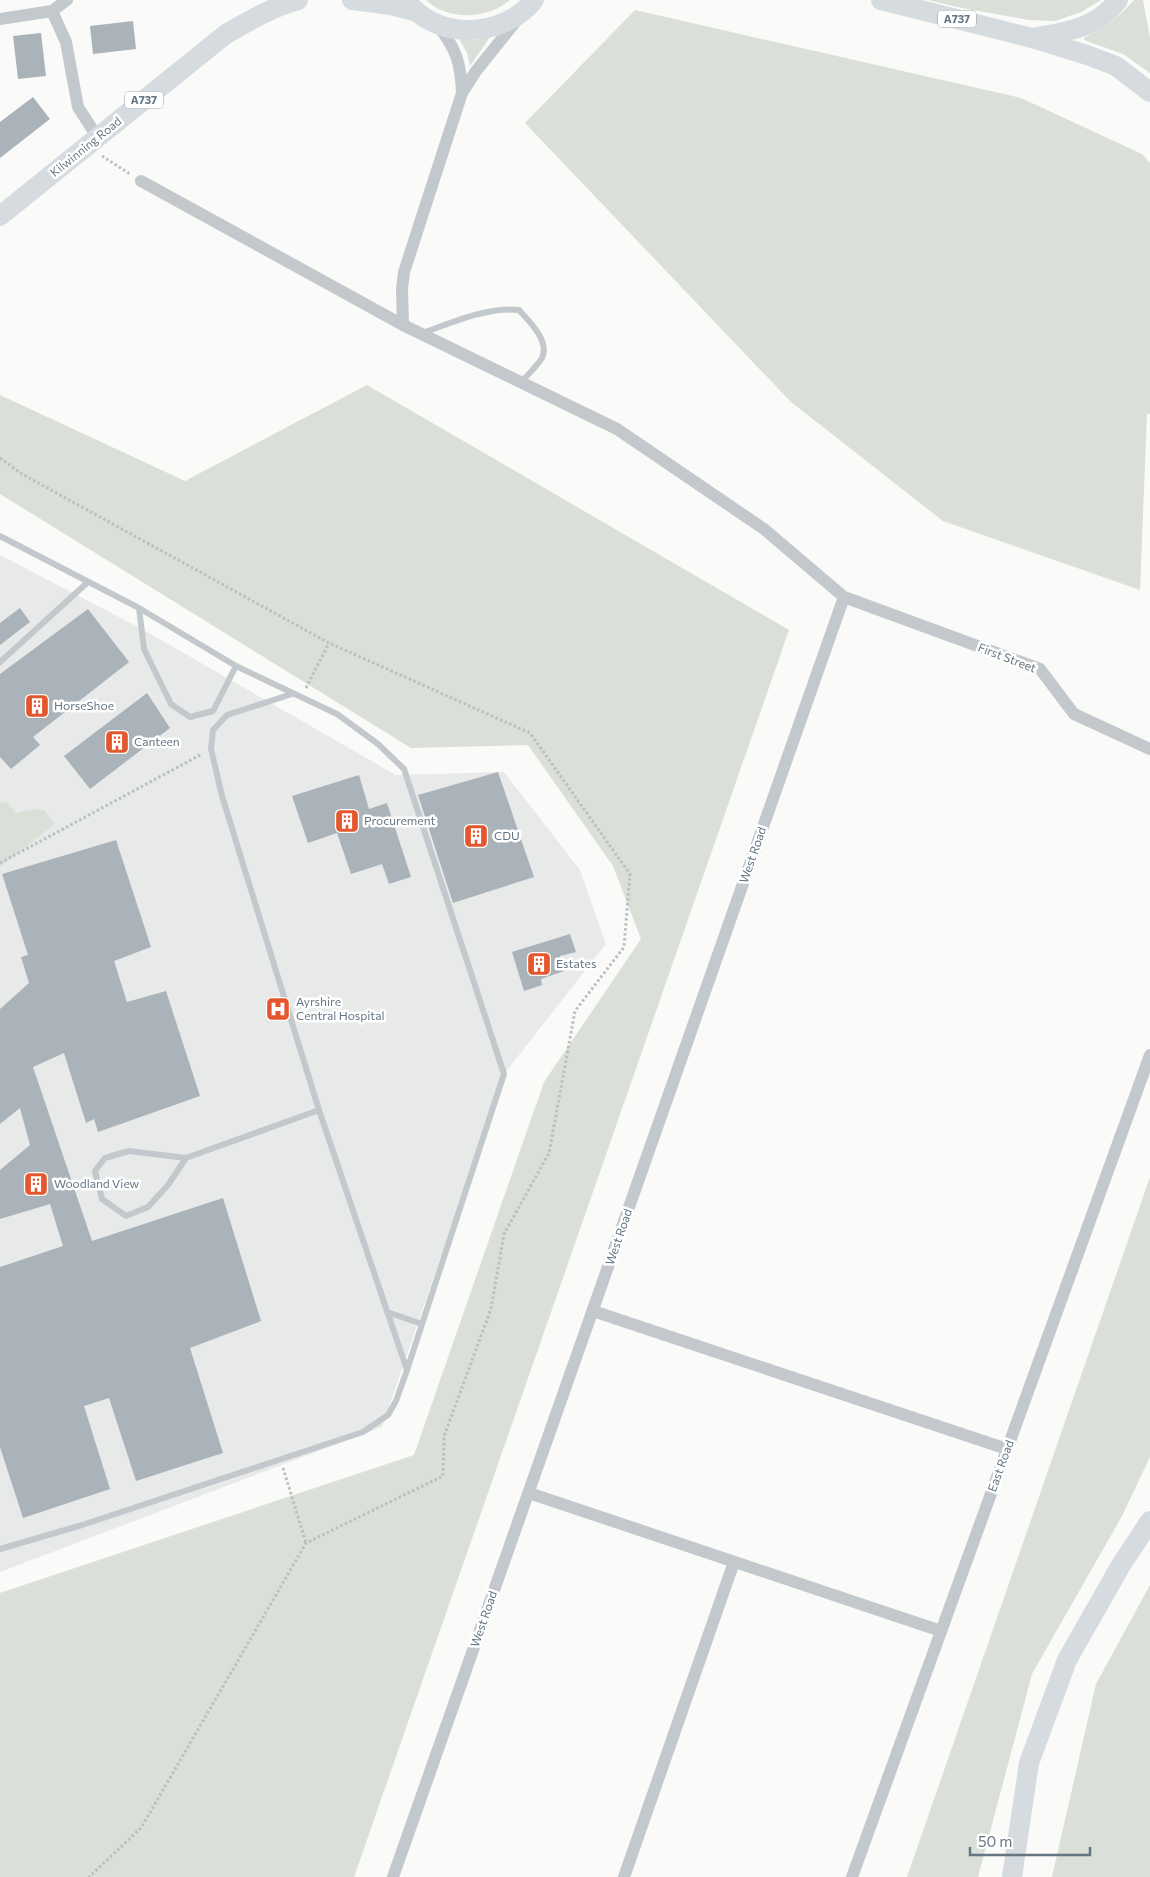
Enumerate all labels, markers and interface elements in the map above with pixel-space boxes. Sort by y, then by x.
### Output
road number: A737 [938,10,976,28]
road number: A737 [125,92,163,108]
street label: Kilwinning Road [47,113,124,179]
street label: First Street [976,640,1038,675]
building icon: HorseShoe [24,693,50,719]
place label: HorseShoe [54,698,114,712]
building icon: Canteen [104,729,130,755]
place label: Canteen [134,734,180,748]
building icon: Procurement [334,808,360,834]
place label: Procurement [364,813,436,827]
building icon: CDU [463,823,489,849]
street label: West Road [736,825,768,885]
place label: CDU [494,828,520,842]
building icon: Estates [526,951,552,977]
place label: Estates [556,956,596,970]
place label: Ayrshire Central Hospital [296,994,385,1022]
hospital icon: Ayrshire Central Hospital [265,996,291,1022]
building icon: Woodland View [23,1171,49,1197]
place label: Woodland View [54,1176,140,1190]
street label: West Road [602,1207,634,1267]
street label: East Road [984,1438,1016,1493]
street label: West Road [467,1589,499,1649]
scale bar [970,1824,1090,1856]
text: 50 m [978,1832,1012,1850]

